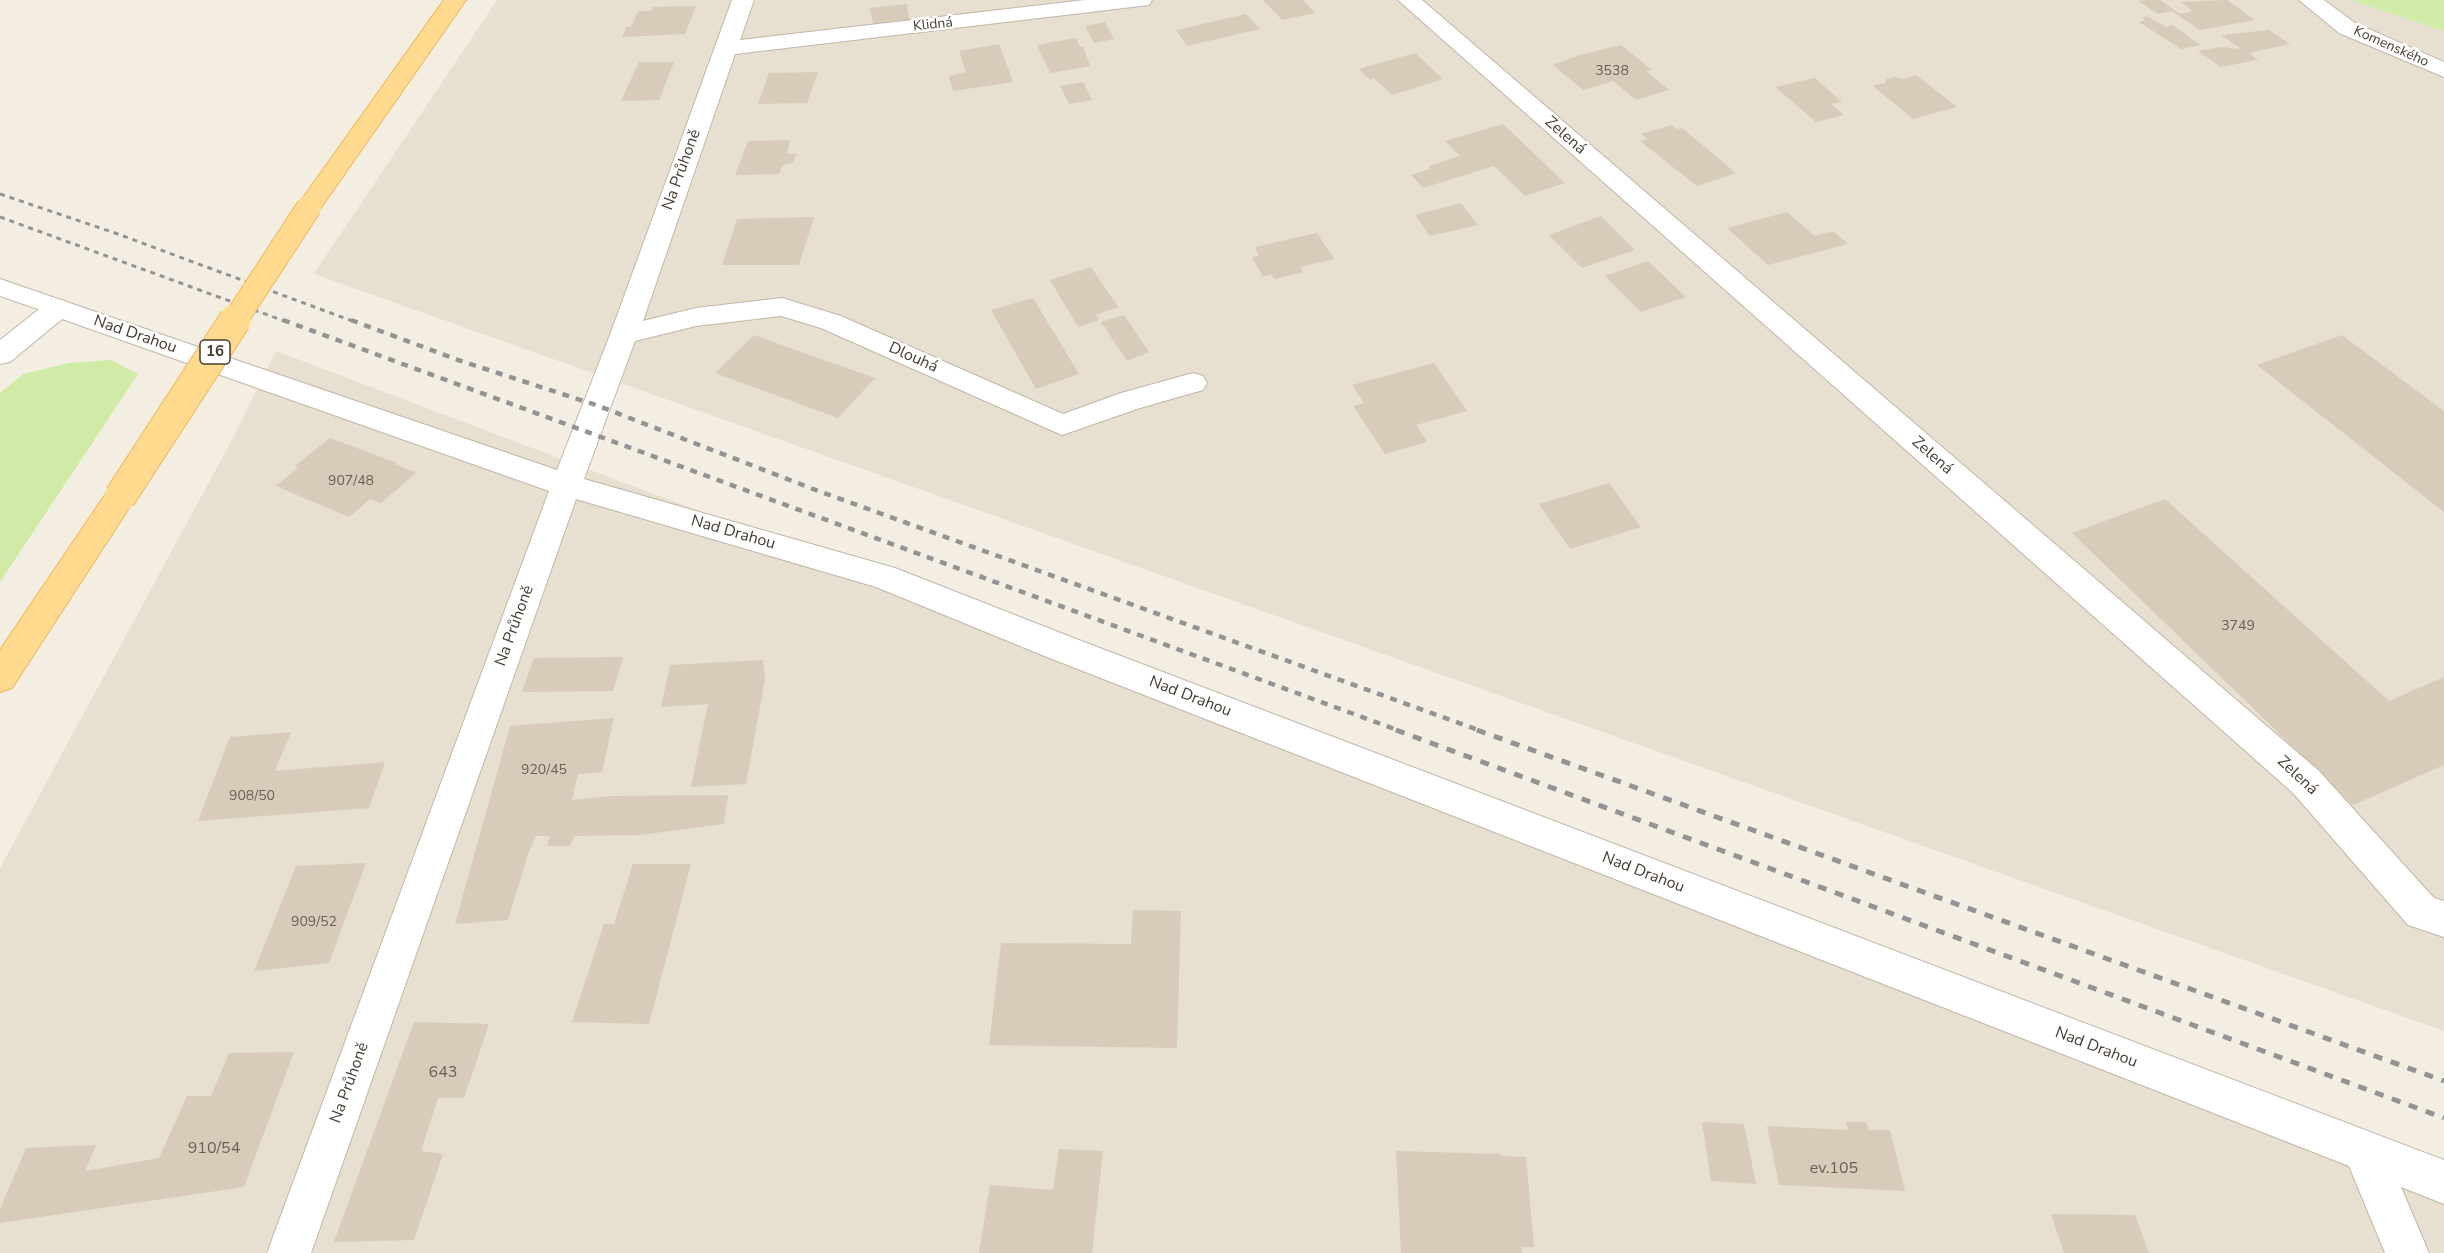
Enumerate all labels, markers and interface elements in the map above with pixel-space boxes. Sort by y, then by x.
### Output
street label: Klidná [912,15,954,35]
street label: Komenského [2351,23,2431,71]
house number: 3538 [1595,64,1629,80]
street label: Zelená [1540,113,1590,159]
street label: Na Průhoně [658,127,706,213]
street label: Nad Drahou [91,312,179,358]
street label: Dlouhá [885,339,941,377]
road number: 16 [200,340,230,364]
street label: Zelená [1907,433,1957,479]
house number: 907/48 [328,474,374,490]
street label: Nad Drahou [689,512,777,554]
street label: Na Průhoně [491,583,539,669]
house number: 3749 [2221,619,2255,635]
street label: Nad Drahou [1146,672,1234,722]
street label: Zelená [2273,752,2321,800]
house number: 920/45 [521,763,567,779]
house number: 908/50 [229,789,275,805]
street label: Nad Drahou [1599,848,1687,898]
house number: 909/52 [291,915,337,931]
street label: Nad Drahou [2052,1023,2140,1073]
street label: Na Průhoně [326,1040,374,1126]
house number: 643 [429,1063,457,1083]
house number: 910/54 [188,1139,240,1159]
house number: ev.105 [1810,1159,1858,1179]

